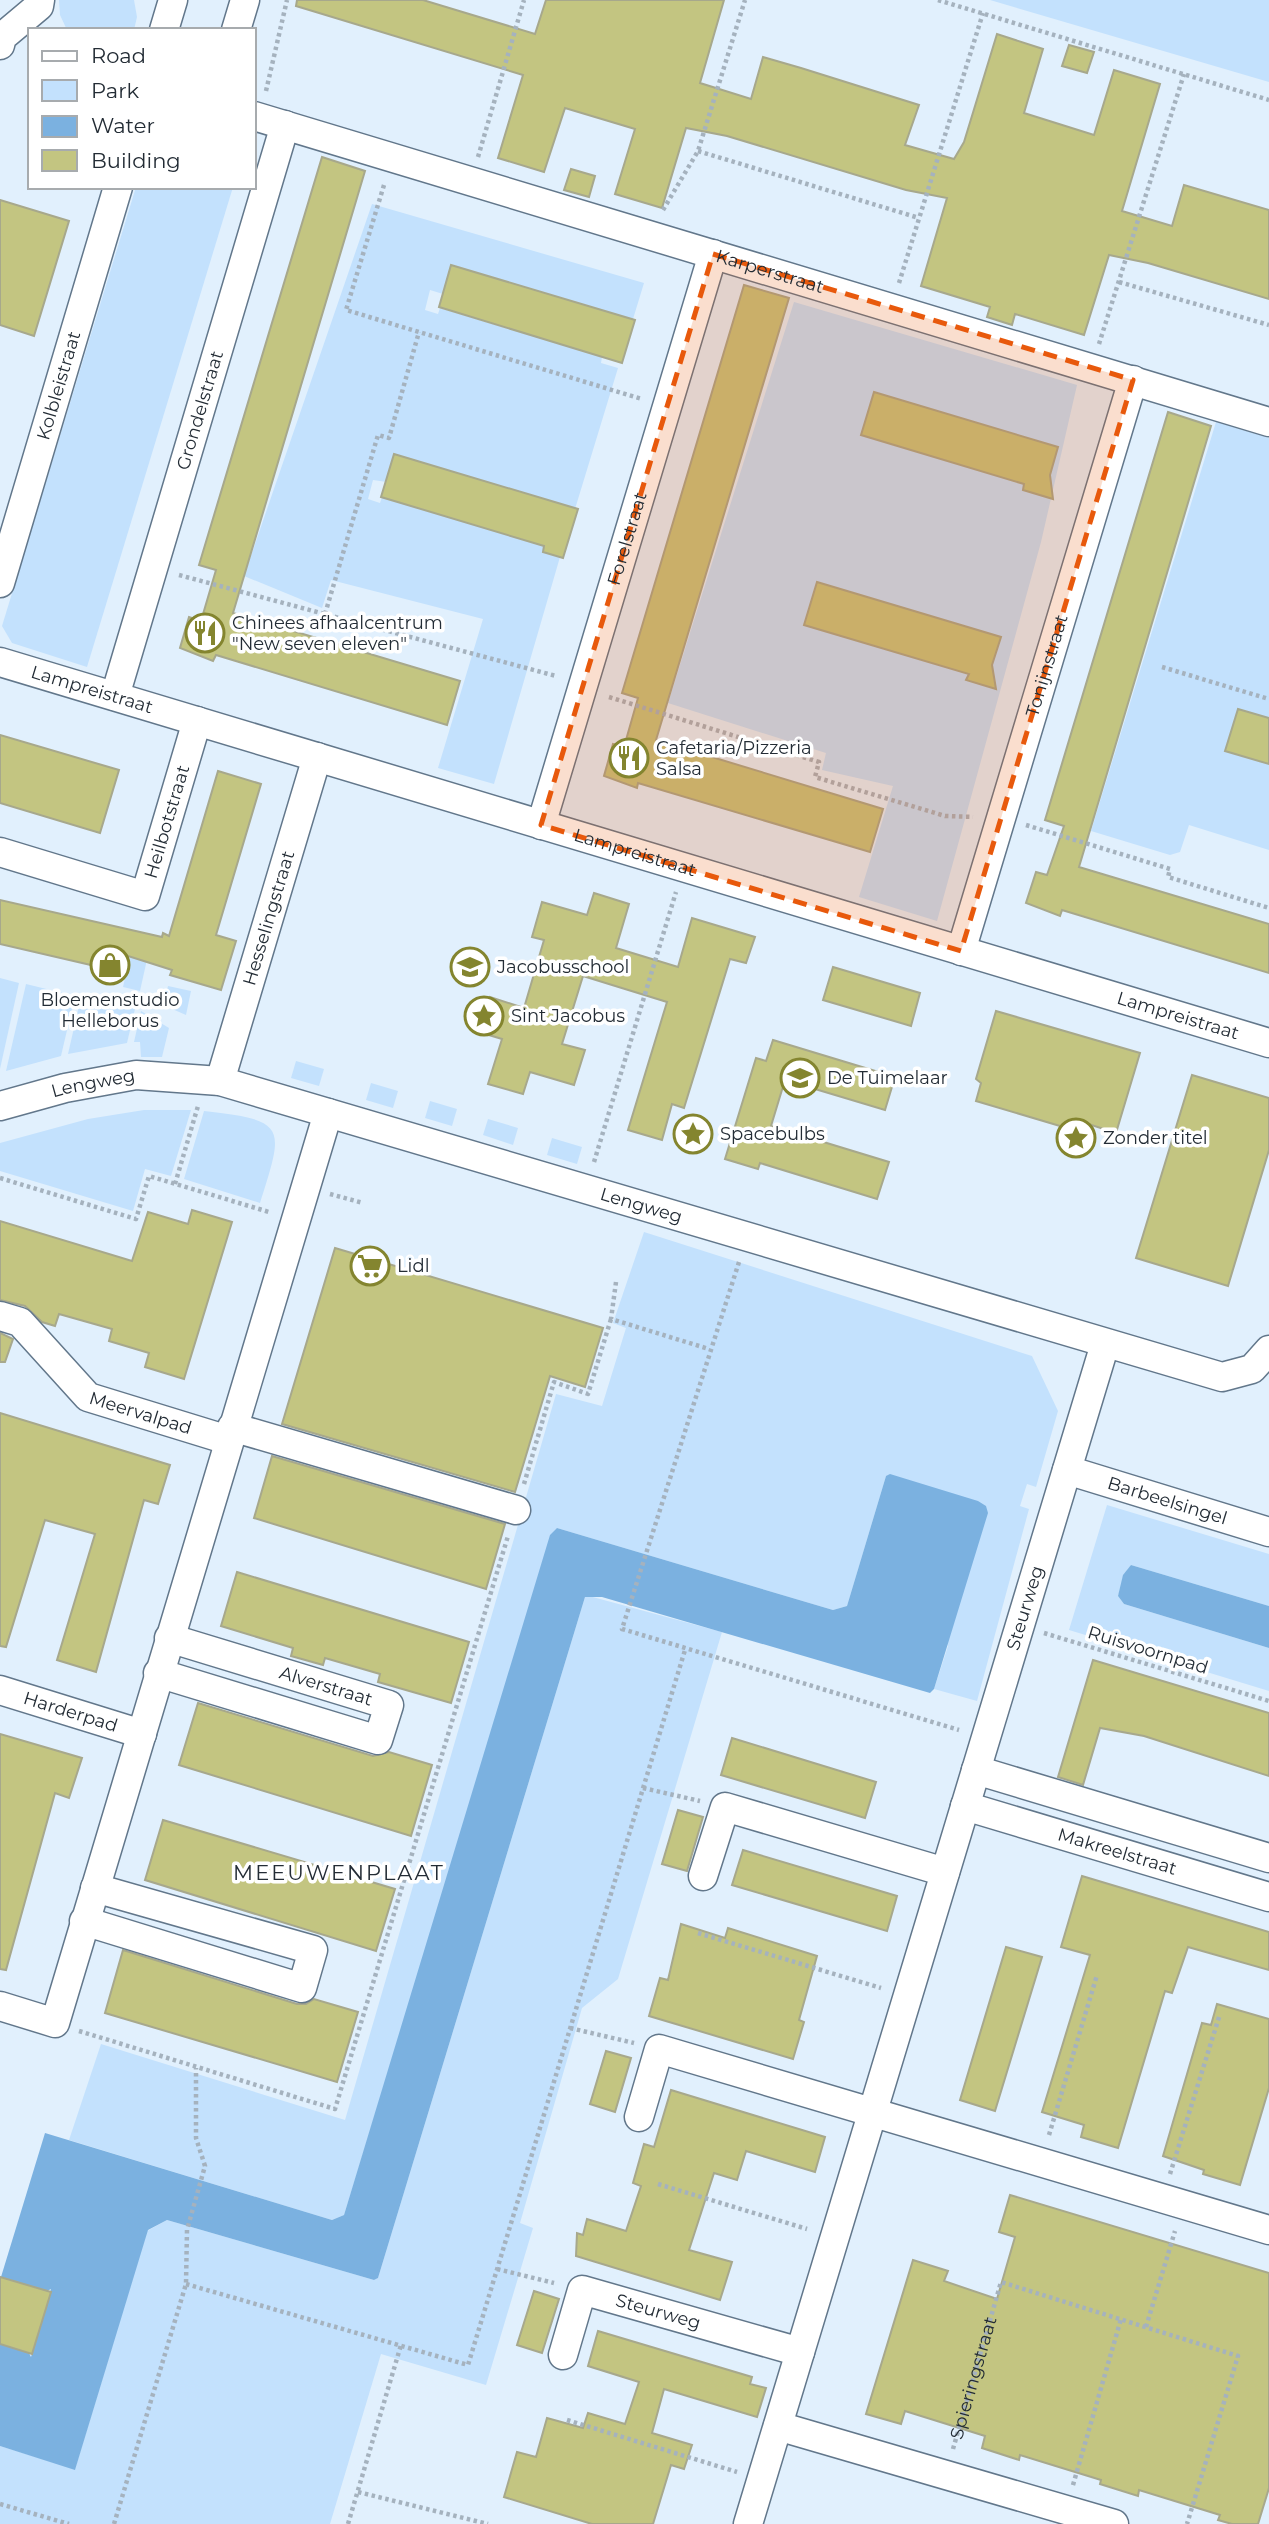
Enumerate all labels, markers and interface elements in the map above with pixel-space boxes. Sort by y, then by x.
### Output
legend [28,28,256,189]
text: Road [91,43,146,68]
text: Park [91,78,139,103]
text: Water [91,113,155,138]
text: Building [91,148,181,173]
street label: Karperstraat [713,245,827,298]
street label: Kolbleistraat [32,329,85,443]
street label: Grondelstraat [172,348,228,473]
street label: Forelstraat [603,489,652,588]
restaurant icon: Chinees afhaalcentrum "New seven eleven" [184,612,226,654]
place label: Chinees afhaalcentrum "New seven eleven" [232,612,443,655]
street label: Tonijnstraat [1021,612,1073,720]
street label: Lampreistraat [28,661,156,718]
restaurant icon: Cafetaria/Pizzeria Salsa [608,737,650,779]
place label: Cafetaria/Pizzeria Salsa [656,737,812,780]
street label: Heilbotstraat [140,762,194,881]
street label: Lampreistraat [571,824,699,881]
street label: Hesselingstraat [238,848,299,988]
shop icon: Bloemenstudio Helleborus [89,944,131,986]
school or university icon: Jacobusschool [449,946,491,988]
place label: Jacobusschool [496,956,629,978]
street label: Lampreistraat [1114,987,1242,1044]
place label: Bloemenstudio Helleborus [40,989,180,1032]
place icon: Sint Jacobus [463,995,505,1037]
place label: Sint Jacobus [511,1005,625,1027]
school or university icon: De Tuimelaar [779,1057,821,1099]
street label: Lengweg [49,1064,137,1102]
place label: De Tuimelaar [827,1067,948,1089]
place icon: Spacebulbs [672,1113,714,1155]
place icon: Zonder titel [1055,1117,1097,1159]
place label: Spacebulbs [720,1123,825,1145]
place label: Zonder titel [1103,1127,1208,1149]
street label: Lengweg [597,1183,685,1228]
supermarket icon: Lidl [349,1245,391,1287]
place label: Lidl [397,1255,430,1277]
street label: Meervalpad [86,1387,195,1439]
street label: Barbeelsingel [1105,1472,1230,1530]
street label: Steurweg [1002,1563,1048,1653]
street label: Ruisvoornpad [1085,1621,1211,1679]
street label: Alverstraat [277,1661,375,1711]
street label: Harderpad [21,1687,120,1737]
street label: Makreelstraat [1055,1823,1179,1880]
district label: MEEUWENPLAAT [233,1860,445,1885]
street label: Steurweg [613,2289,703,2334]
street label: Spieringstraat [945,2314,1002,2442]

